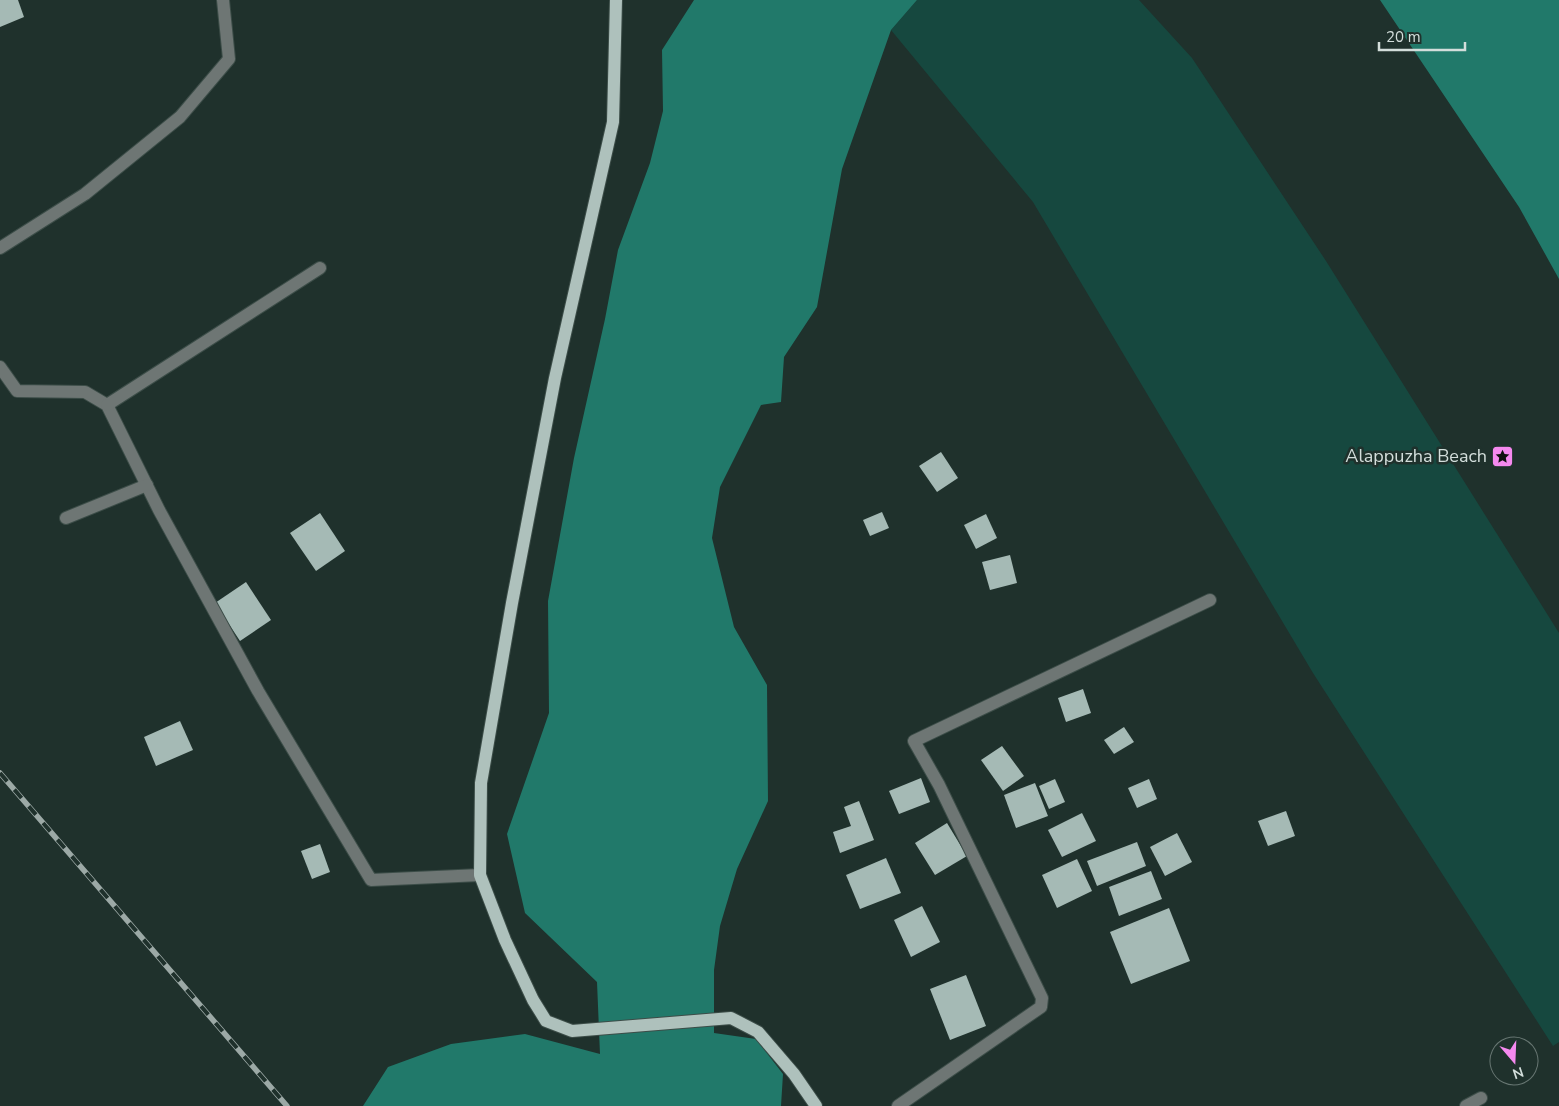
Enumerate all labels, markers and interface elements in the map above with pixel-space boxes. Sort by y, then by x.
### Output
scale bar [1379,20,1465,52]
text: 20 m [1386,27,1421,47]
place label: Alappuzha Beach [1345,444,1487,468]
place icon: Alappuzha Beach [1491,444,1515,468]
north arrow [1489,1036,1539,1086]
text: N [1510,1062,1526,1084]

